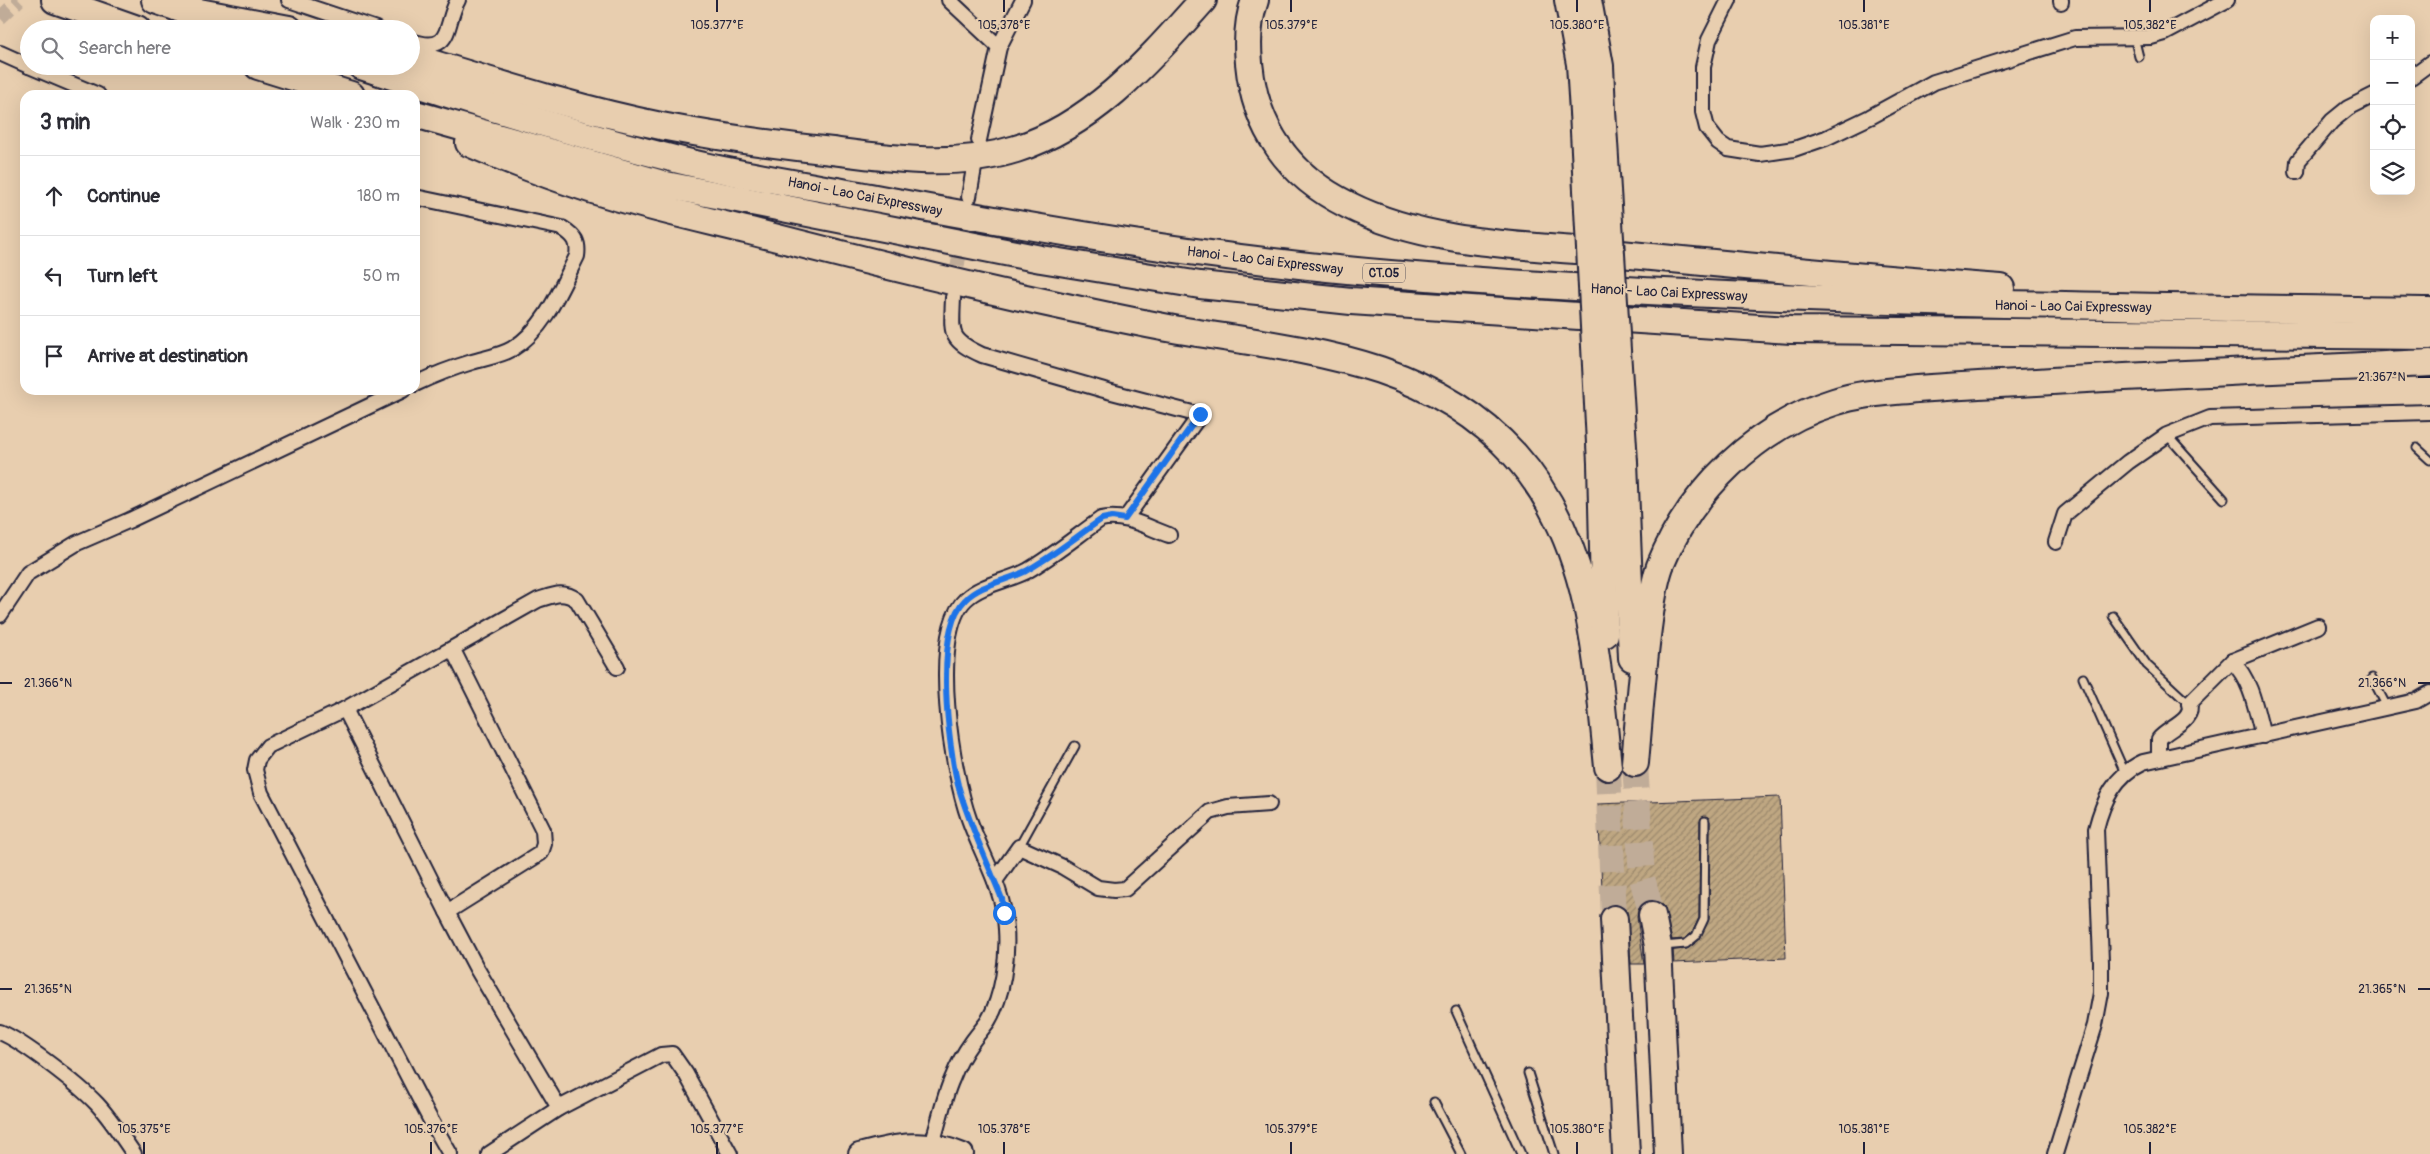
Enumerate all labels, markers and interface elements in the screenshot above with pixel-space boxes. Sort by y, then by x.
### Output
map controls [2370,15,2415,195]
button: + [2370,15,2415,60]
text: 105.377°E [691,18,743,33]
text: 105.378°E [978,18,1030,33]
text: 105.379°E [1265,18,1317,33]
text: 105.380°E [1550,18,1604,33]
text: 105.381°E [1839,18,1889,33]
text: 105.382°E [2124,18,2176,33]
search box [20,20,420,75]
icon: search [38,34,66,62]
text: Search here [78,36,171,60]
button: − [2370,60,2415,105]
button: locate [2370,105,2415,150]
text: 3 min [40,109,90,136]
text: Walk · 230 m [310,113,400,133]
button: layers [2370,150,2415,195]
street label: Hanoi - Lao Cai Expressway [786,173,944,220]
icon: ahead [40,182,68,210]
text: Continue [87,184,160,208]
text: 180 m [357,186,400,206]
street label: Hanoi - Lao Cai Expressway [1186,242,1344,279]
icon: left [40,262,68,290]
text: Turn left [87,264,157,288]
road number: CT.05 [1363,264,1405,282]
text: 50 m [363,266,400,286]
street label: Hanoi - Lao Cai Expressway [1590,280,1748,305]
street label: Hanoi - Lao Cai Expressway [1994,297,2152,316]
icon: arrive [40,342,68,370]
text: Arrive at destination [87,344,248,368]
text: 21.367°N [2358,370,2406,385]
route end [1189,403,1212,426]
text: 21.366°N [24,676,72,691]
text: 21.366°N [2358,676,2406,691]
route start [993,902,1016,925]
text: 21.365°N [24,982,72,997]
text: 21.365°N [2358,982,2406,997]
text: 105.375°E [117,1122,171,1137]
text: 105.376°E [404,1122,458,1137]
text: 105.377°E [691,1122,743,1137]
text: 105.378°E [978,1122,1030,1137]
text: 105.379°E [1265,1122,1317,1137]
text: 105.380°E [1550,1122,1604,1137]
text: 105.381°E [1839,1122,1889,1137]
text: 105.382°E [2124,1122,2176,1137]

